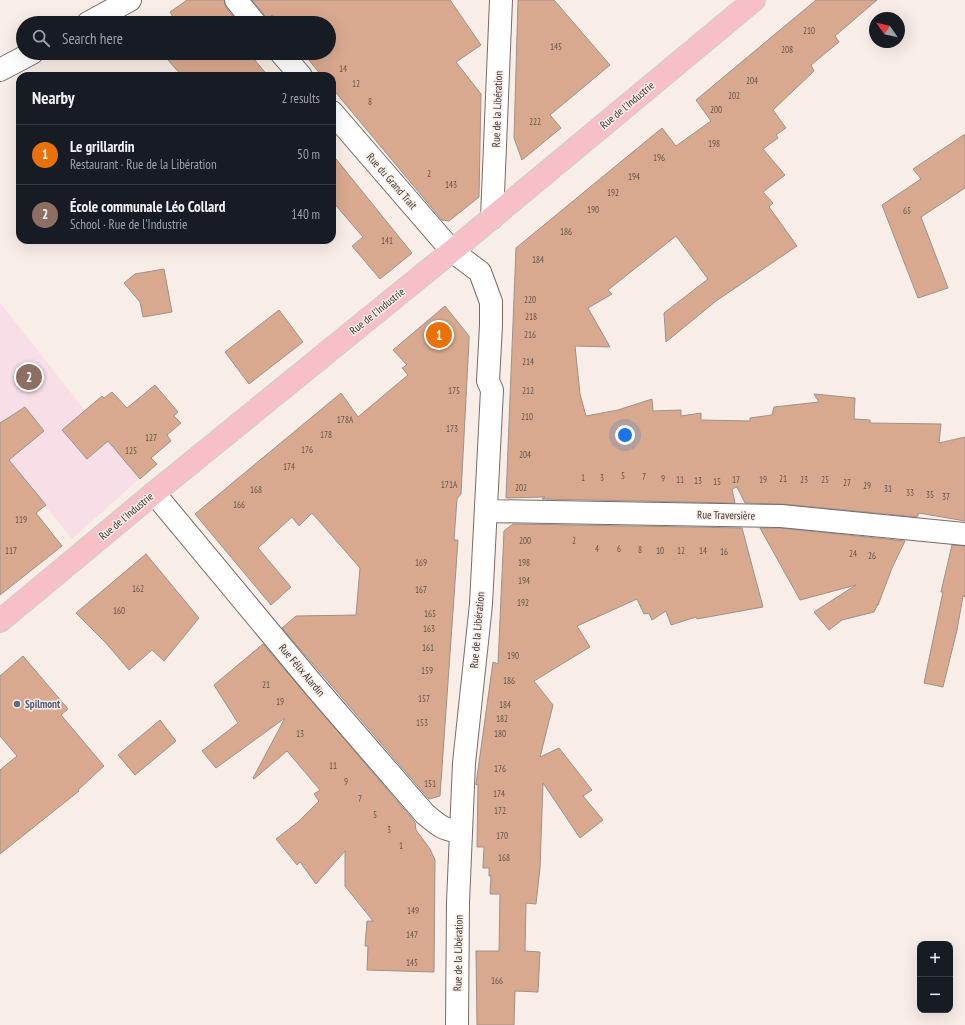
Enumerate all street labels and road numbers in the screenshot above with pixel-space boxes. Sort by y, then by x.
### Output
street label: Rue de la Libération [489,70,505,147]
street label: Rue de l'Industrie [597,78,657,132]
street label: Rue du Grand Trait [364,150,420,212]
street label: Rue de l'Industrie [347,284,408,337]
street label: Rue de l'Industrie [96,489,156,543]
street label: Rue Traversière [697,507,756,523]
street label: Rue de la Libération [467,591,487,669]
street label: Rue Félix Alardin [276,641,328,699]
street label: Rue de la Libération [450,914,466,991]

